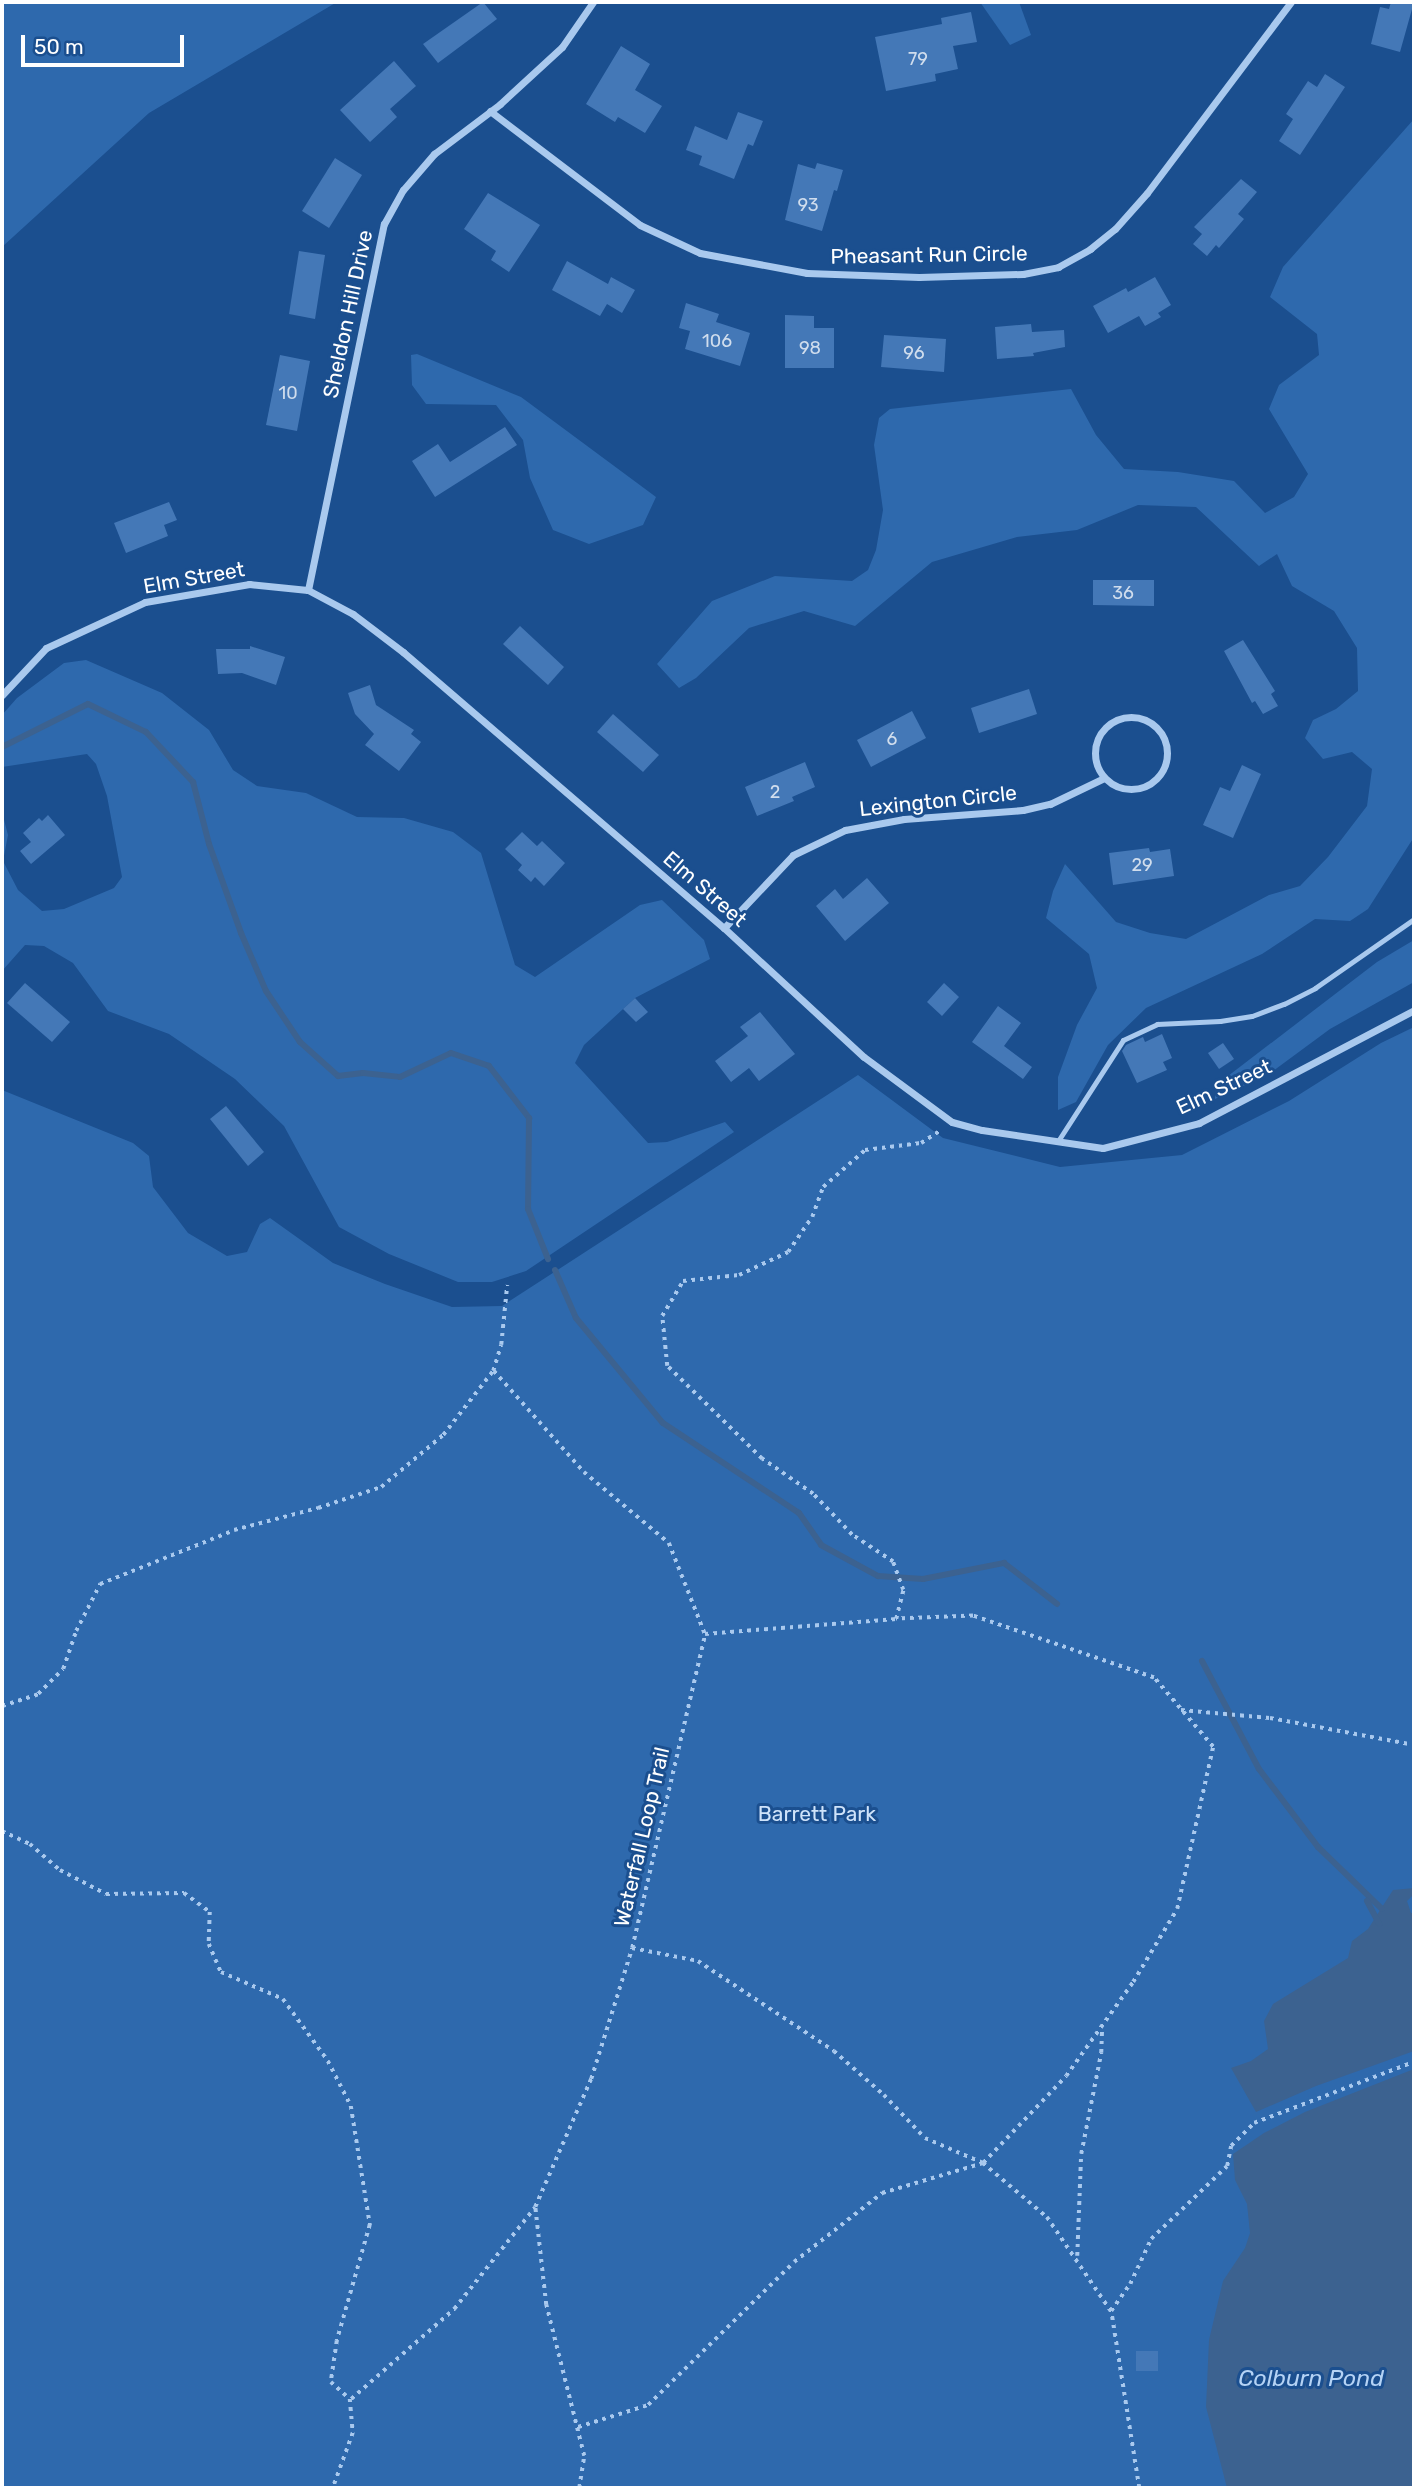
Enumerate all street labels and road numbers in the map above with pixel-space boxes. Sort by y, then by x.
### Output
street label: Sheldon Hill Drive [318,228,378,400]
street label: Pheasant Run Circle [830,241,1028,269]
street label: Elm Street [141,557,247,599]
street label: Lexington Circle [858,780,1018,822]
street label: Elm Street [658,846,752,932]
street label: Elm Street [1172,1054,1276,1120]
street label: Waterfall Loop Trail [609,1744,675,1930]

